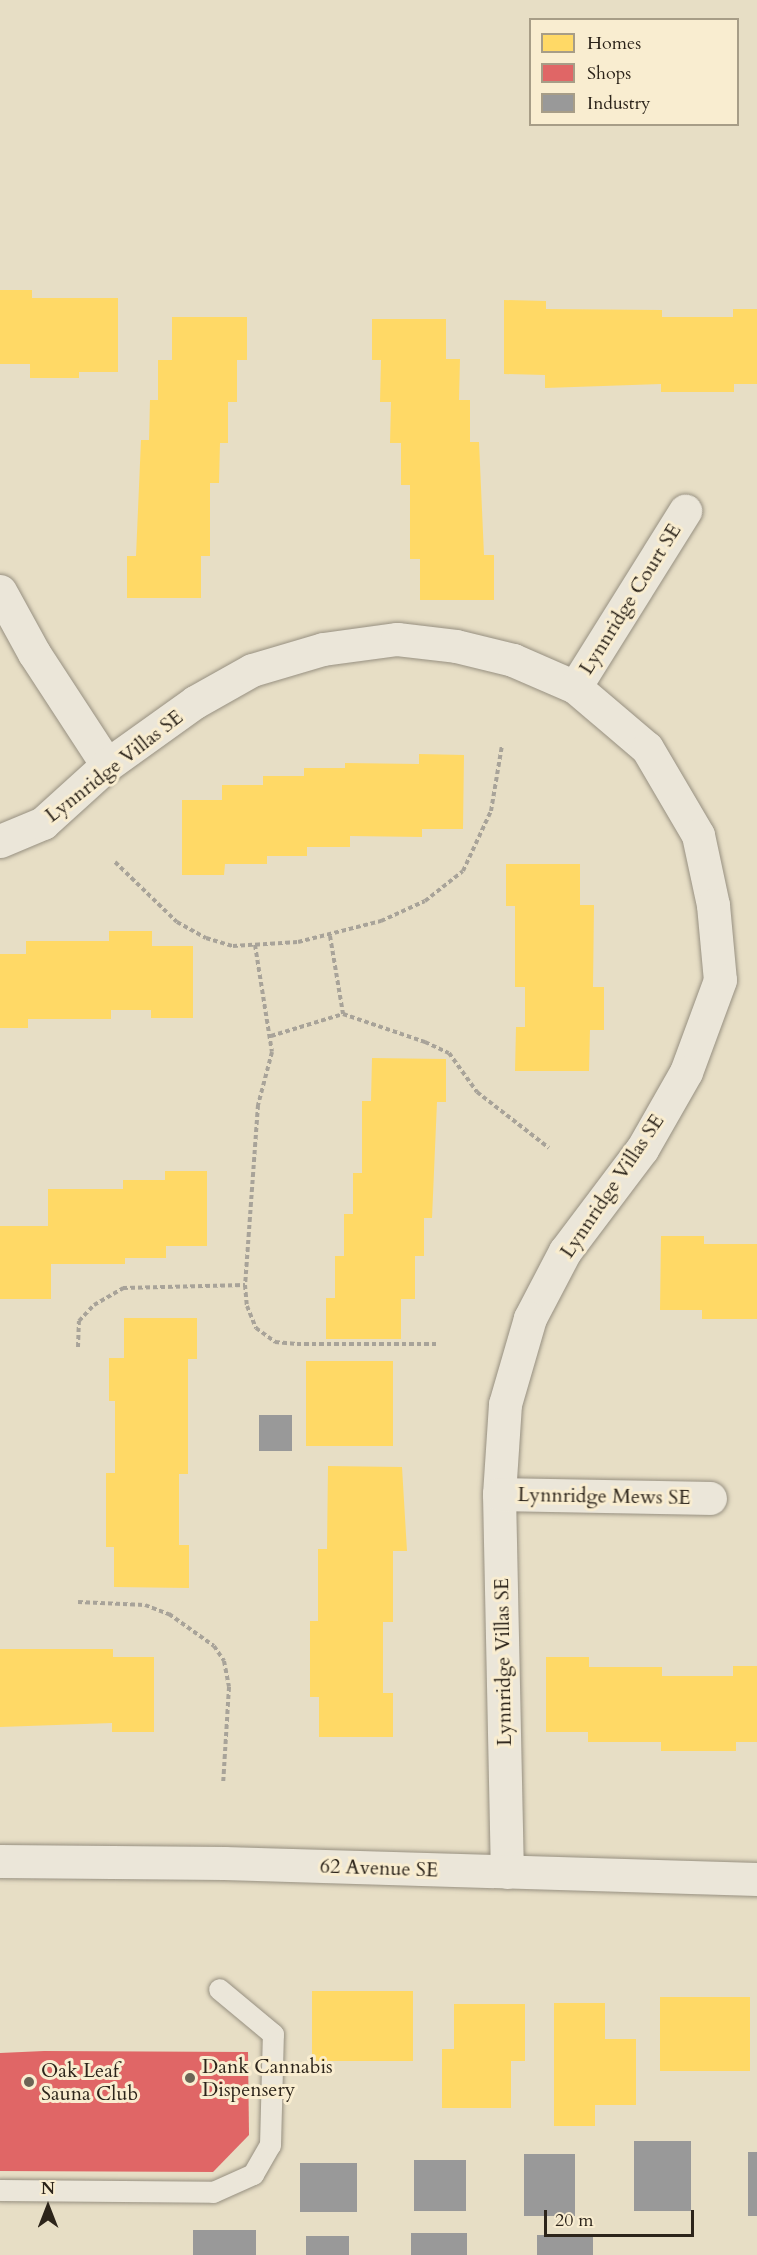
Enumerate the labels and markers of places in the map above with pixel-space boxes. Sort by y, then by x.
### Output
place label: Dank Cannabis Dispensery [202,2054,333,2101]
place label: Oak Leaf Sauna Club [41,2058,138,2105]
marker: Dank Cannabis Dispensery [183,2071,197,2085]
marker: Oak Leaf Sauna Club [22,2075,36,2089]

